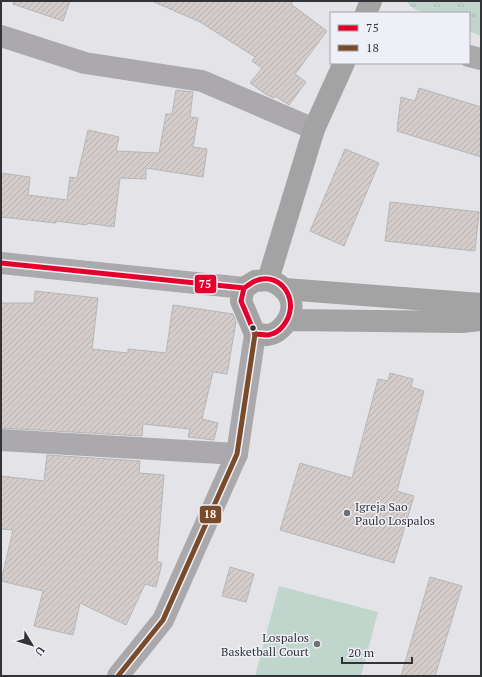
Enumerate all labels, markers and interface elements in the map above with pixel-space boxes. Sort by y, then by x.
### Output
legend [330,12,470,64]
text: 75 [366,20,379,35]
text: 18 [366,40,379,55]
line badge: 75 [194,274,217,294]
text: 75 [199,277,211,291]
unlabelled marker [248,323,258,333]
place label: Igreja Sao Paulo Lospalos [355,499,435,528]
line badge: 18 [199,505,222,524]
text: 18 [204,507,216,521]
marker: Igreja Sao Paulo Lospalos [342,508,352,518]
north arrow [12,625,52,665]
place label: Lospalos Basketball Court [221,630,310,659]
marker: Lospalos Basketball Court [312,639,322,649]
scale bar [342,639,412,665]
text: U [32,644,48,659]
text: 20 m [348,645,375,660]

